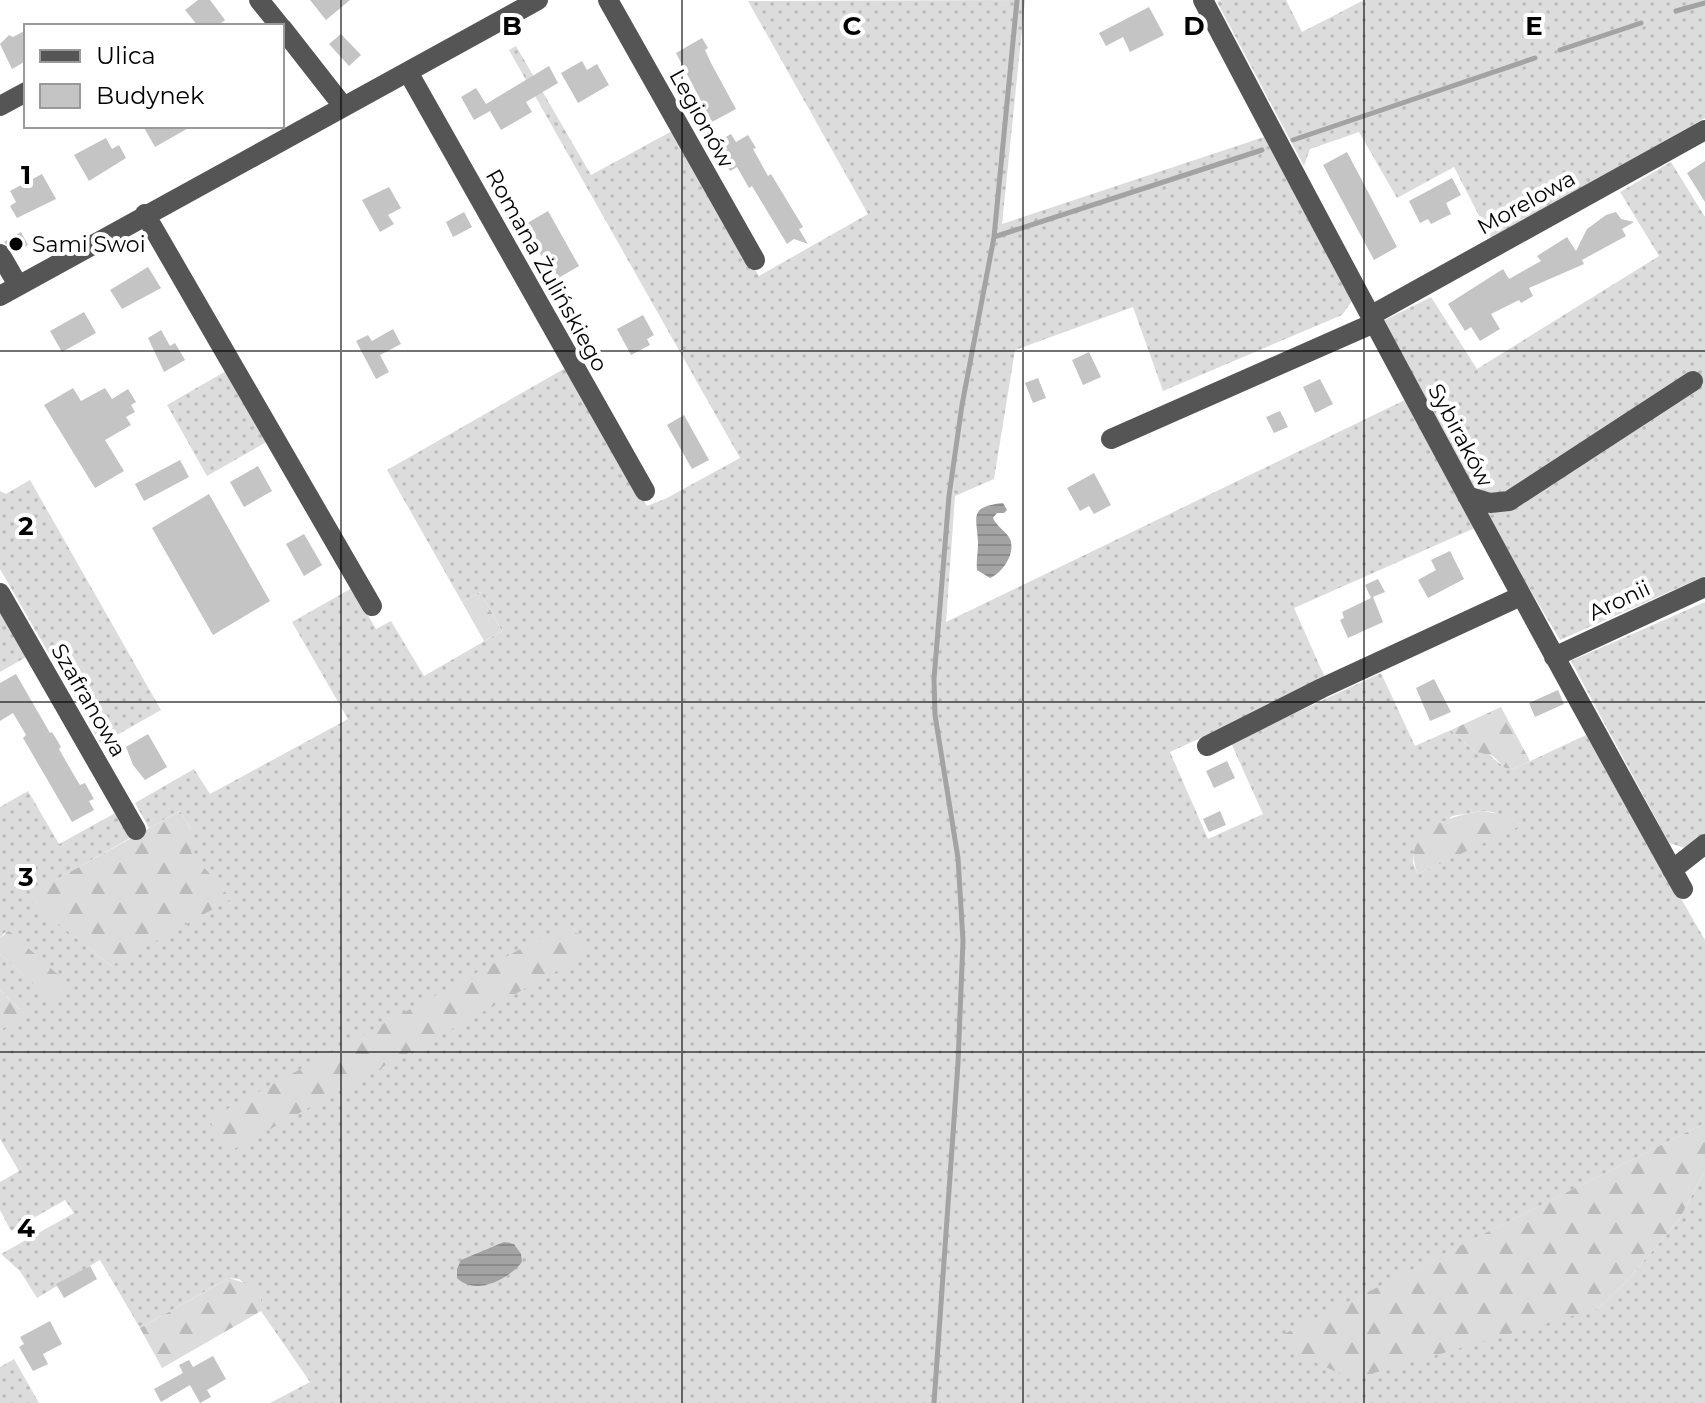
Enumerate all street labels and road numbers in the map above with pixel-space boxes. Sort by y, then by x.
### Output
street label: Legionów [663,64,740,173]
street label: Romana Żulińskiego [480,164,613,376]
street label: Morelowa [1473,164,1580,240]
street label: Sybiraków [1422,379,1499,492]
street label: Aronii [1584,575,1654,626]
street label: Szafranowa [45,639,132,762]

